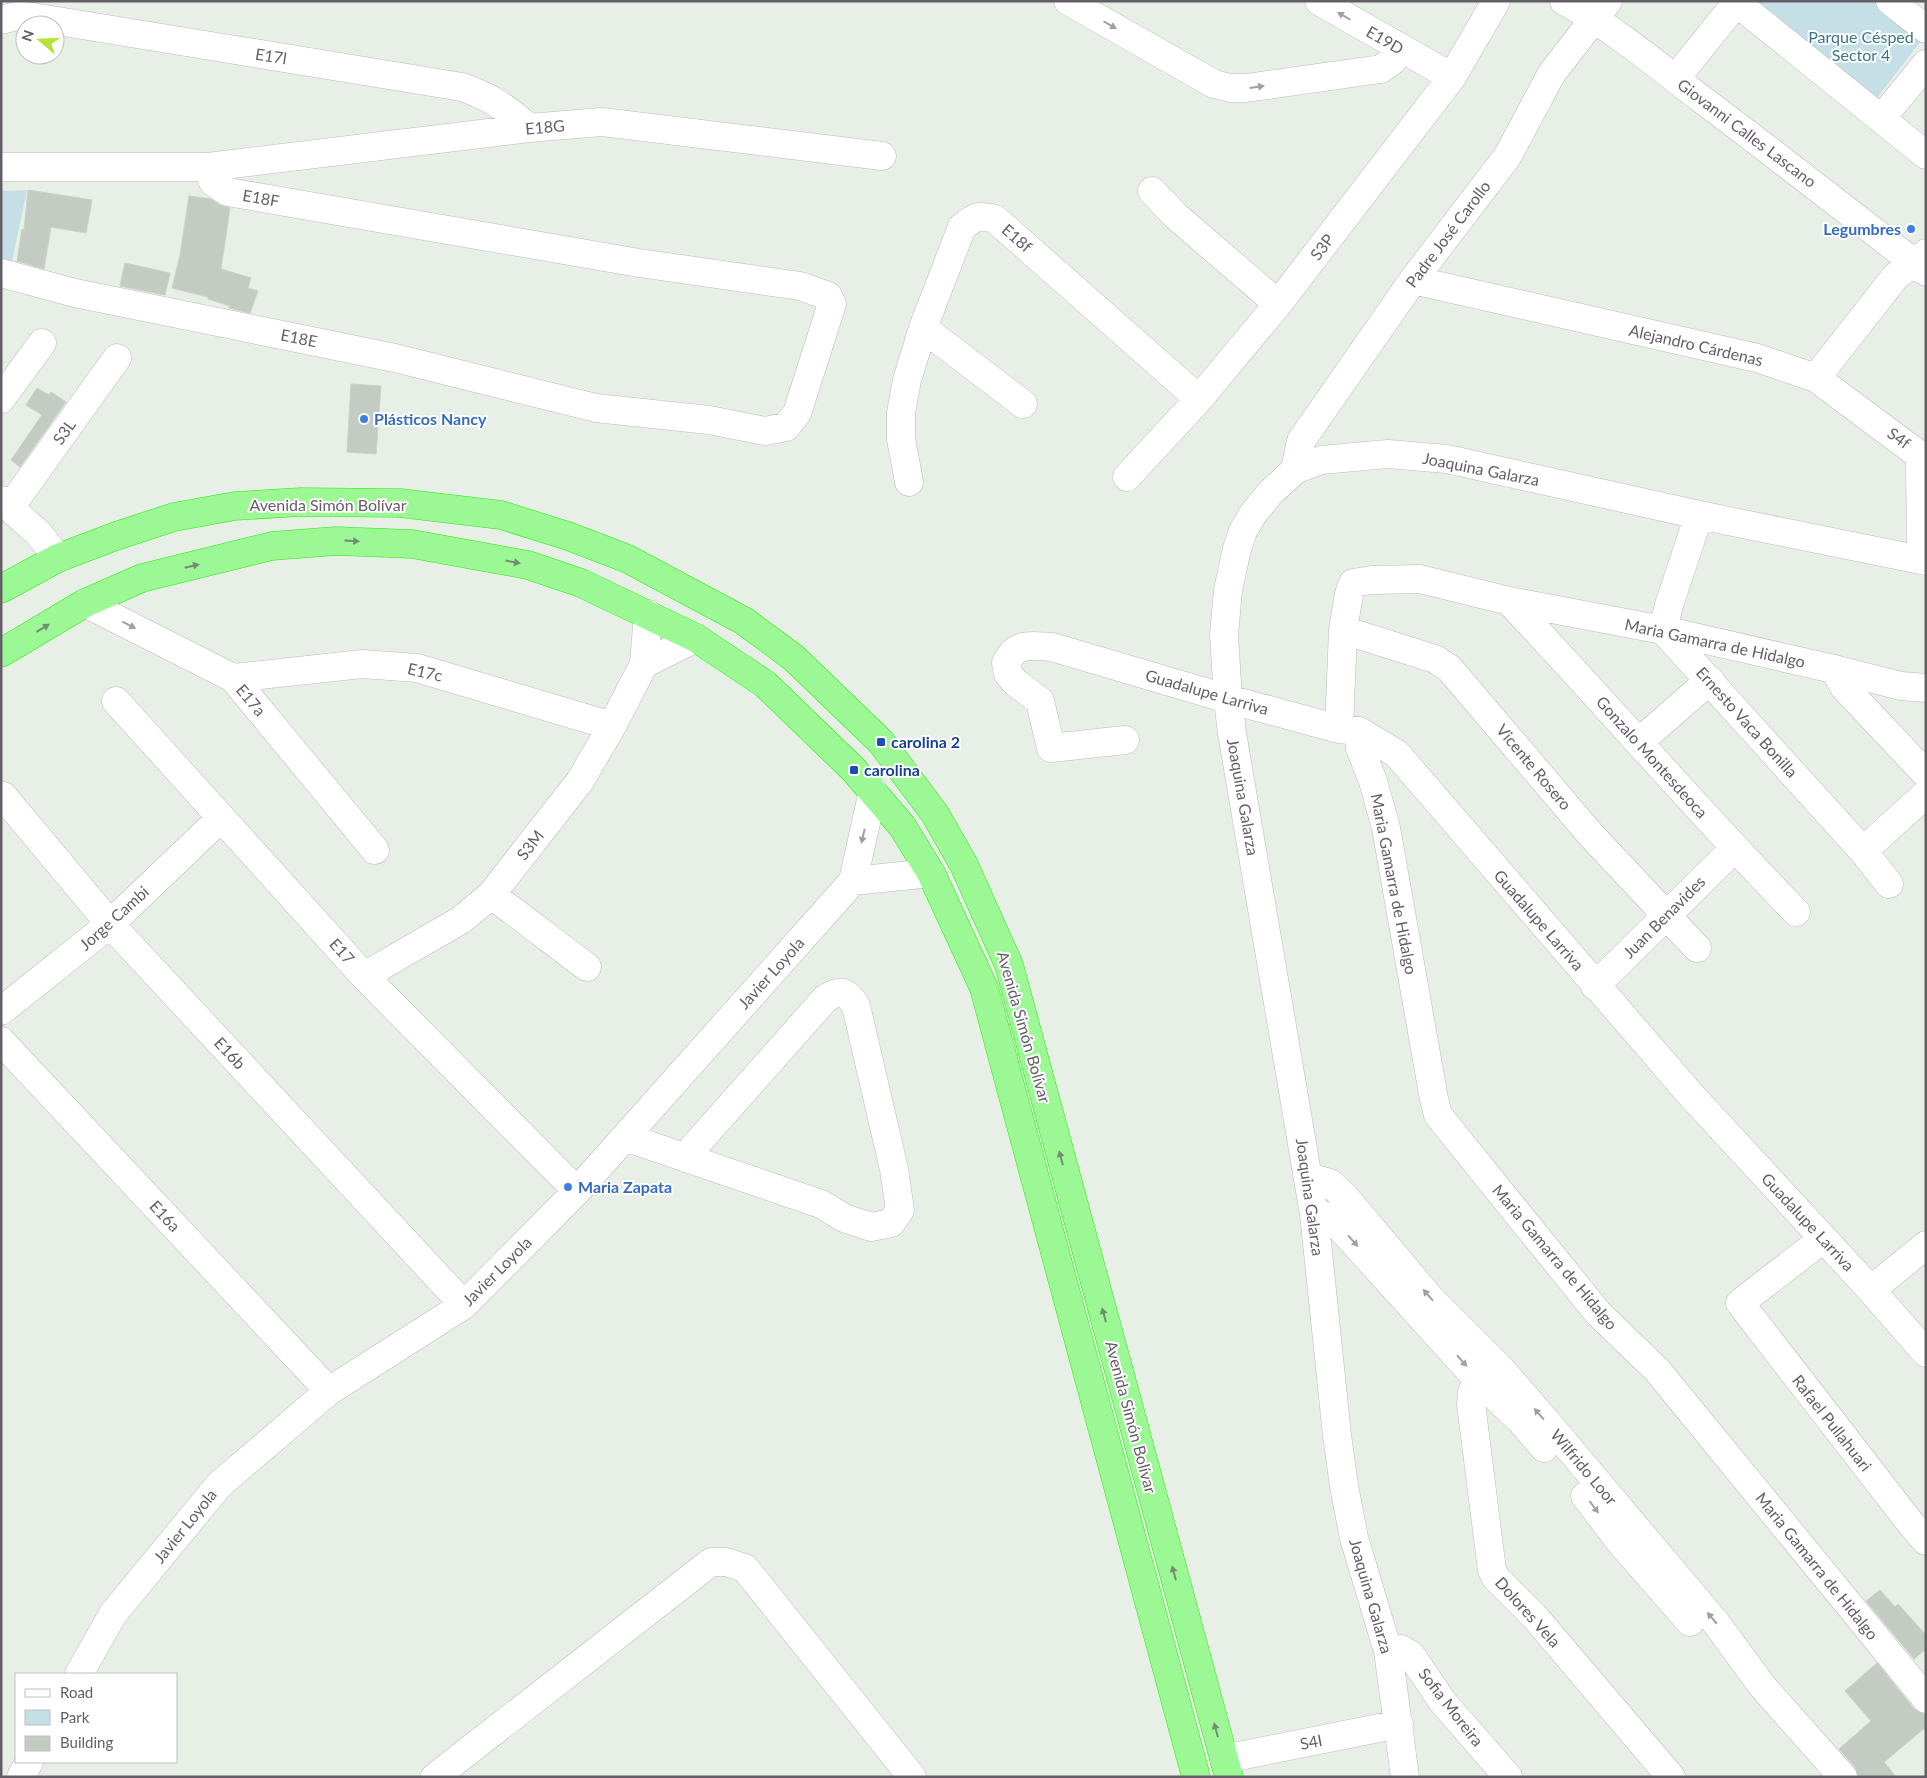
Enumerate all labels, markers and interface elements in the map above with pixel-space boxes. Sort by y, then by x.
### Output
one-way arrow [1337,11,1350,20]
north arrow [15,15,65,65]
one-way arrow [1104,21,1117,30]
street label: E19D [1363,21,1407,58]
park label: Parque Césped Sector 4 [1808,27,1914,64]
text: N [17,28,37,43]
street label: E17l [254,44,288,67]
street label: Giovanni Calles Lascano [1674,74,1820,191]
one-way arrow [1249,83,1265,91]
street label: E18G [524,115,565,138]
street label: Padre José Carollo [1401,177,1494,291]
street label: E18F [241,185,281,210]
street label: E18f [998,219,1036,256]
place label: Legumbres [1823,219,1901,238]
marker: Legumbres [1905,223,1917,235]
street label: S3P [1306,230,1338,263]
street label: Alejandro Cárdenas [1627,320,1765,369]
street label: E18E [279,325,319,350]
place label: Plásticos Nancy [374,409,487,428]
marker: Plásticos Nancy [358,413,370,425]
street label: S3L [48,416,79,448]
street label: S4f [1884,423,1915,452]
street label: Joaquina Galarza [1421,448,1541,489]
street label: Avenida Simón Bolívar [250,495,407,514]
one-way arrow [344,538,360,546]
one-way arrow [505,558,521,566]
one-way arrow [184,562,200,570]
street label: Maria Gamarra de Hidalgo [1623,614,1807,671]
one-way arrow [121,621,136,629]
one-way arrow [37,624,50,633]
street label: E17c [406,658,445,685]
street label: Ernesto Vaca Bonilla [1693,662,1802,781]
street label: Guadalupe Larriva [1143,665,1271,718]
street label: E17a [233,680,270,719]
street label: Gonzalo Montesdeoca [1593,692,1712,821]
street label: Vicente Rosero [1493,720,1576,813]
place label: carolina 2 [891,732,960,751]
marker: carolina 2 [875,736,887,748]
street label: Joaquina Galarza [1224,737,1263,857]
place label: carolina [864,760,920,779]
marker: carolina [848,764,860,776]
street label: Maria Gamarra de Hidalgo [1368,792,1421,976]
street label: S3M [512,826,547,863]
one-way arrow [859,828,867,843]
street label: Guadalupe Larriva [1490,865,1588,974]
street label: Juan Benavides [1619,872,1709,962]
street label: Jorge Cambi [75,882,152,954]
street label: Javier Loyola [734,933,808,1012]
street label: E17 [326,934,359,967]
street label: Avenida Simón Bolívar [994,949,1055,1105]
street label: E16b [211,1033,250,1073]
street label: Joaquina Galarza [1293,1137,1328,1257]
one-way arrow [1057,1150,1065,1165]
street label: Guadalupe Larriva [1758,1169,1859,1275]
place label: Maria Zapata [578,1177,672,1196]
street label: Maria Gamarra de Hidalgo [1489,1180,1622,1333]
marker: Maria Zapata [562,1181,574,1193]
street label: E16a [146,1196,185,1235]
street label: Javier Loyola [458,1232,535,1309]
one-way arrow [1347,1234,1359,1246]
one-way arrow [1422,1290,1434,1302]
one-way arrow [1099,1307,1107,1322]
street label: Avenida Simón Bolívar [1102,1339,1161,1495]
one-way arrow [1456,1355,1468,1367]
street label: Rafael Pullahuari [1789,1371,1876,1475]
one-way arrow [1534,1407,1545,1420]
street label: Wilfrido Loor [1547,1425,1622,1509]
street label: Javier Loyola [149,1485,220,1566]
street label: Maria Gamarra de Hidalgo [1752,1488,1883,1643]
one-way arrow [1589,1500,1599,1514]
street label: Joaquina Galarza [1346,1536,1397,1655]
one-way arrow [1169,1565,1177,1580]
street label: Dolores Vela [1492,1573,1565,1651]
one-way arrow [1706,1612,1717,1625]
street label: Sofia Moreira [1415,1664,1488,1750]
legend [15,1673,178,1763]
text: Road [60,1683,93,1701]
text: Park [60,1708,90,1726]
one-way arrow [1212,1722,1220,1737]
street label: S4I [1298,1730,1324,1753]
text: Building [60,1733,113,1751]

